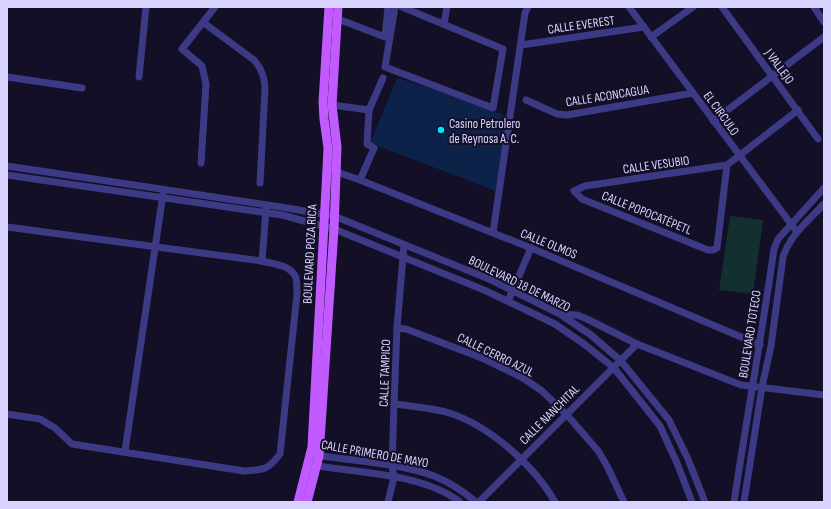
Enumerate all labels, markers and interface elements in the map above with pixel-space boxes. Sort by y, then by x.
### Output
street label: CALLE EVEREST [547,12,616,38]
street label: J VALLEJO [760,45,797,87]
street label: CALLE ACONCAGUA [564,81,650,110]
street label: EL CIRCULO [700,88,743,139]
place label: Casino Petrolero de Reynosa A. C. [449,116,520,147]
marker: Casino Petrolero de Reynosa A. C. [436,125,446,135]
street label: CALLE VESUBIO [622,152,690,178]
street label: CALLE POPOCATÉPETL [599,188,694,238]
street label: BOULEVARD POZA RICA [299,203,321,304]
street label: CALLE OLMOS [518,225,580,263]
street label: BOULEVARD 18 DE MARZO [466,252,573,315]
street label: BOULEVARD TOTECO [735,289,765,379]
street label: CALLE CERRO AZUL [455,329,537,380]
street label: CALLE TAMPICO [376,339,394,407]
street label: CALLE NANCHITAL [516,381,583,448]
street label: CALLE PRIMERO DE MAYO [320,437,430,471]

